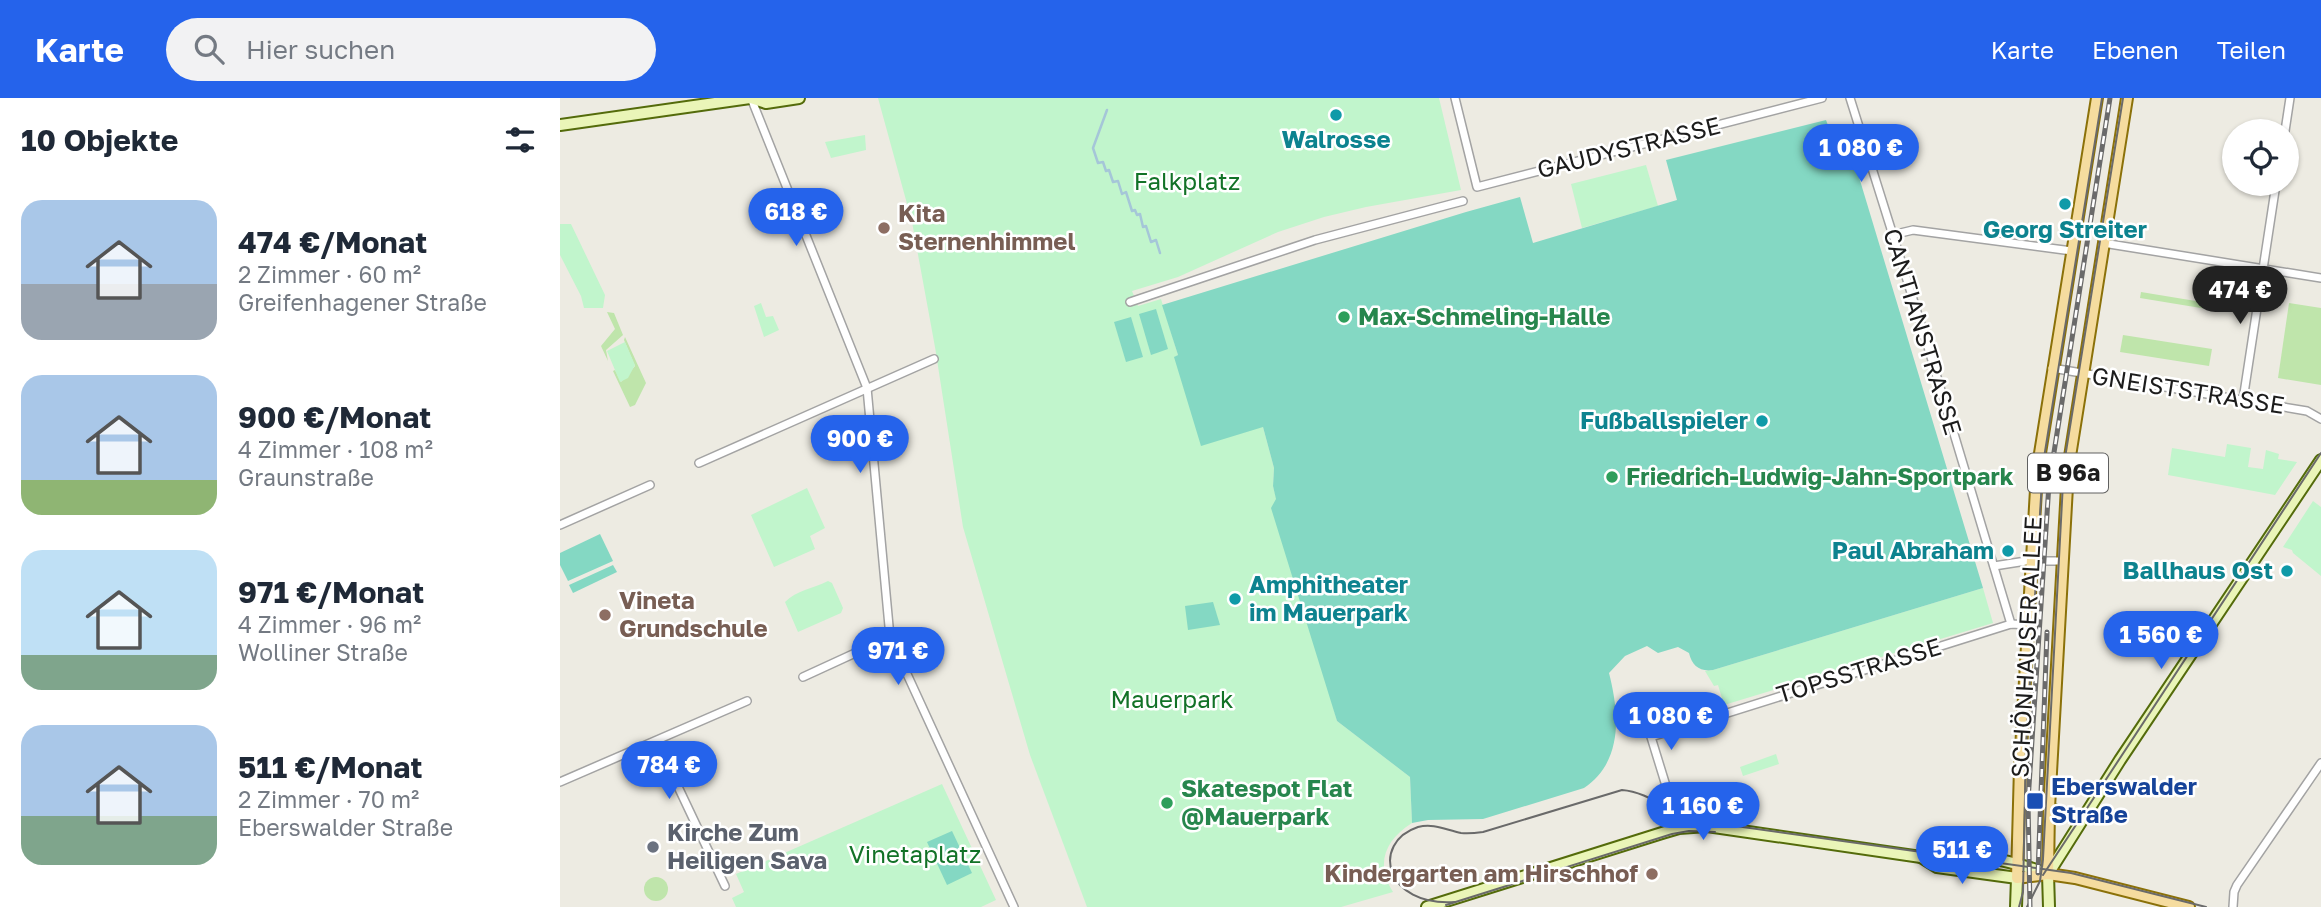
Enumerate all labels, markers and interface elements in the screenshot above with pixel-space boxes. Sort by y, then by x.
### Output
search box [166,18,656,81]
text: Karte [35,30,124,69]
icon: search [190,30,228,68]
text: Hier suchen [246,34,395,65]
text: Karte [1991,35,2054,64]
text: Ebenen [2092,35,2179,64]
text: Teilen [2217,35,2286,64]
marker: Walrosse [1328,107,1344,123]
street label: GAUDYSTRASSE [1534,110,1723,183]
map controls [2222,119,2299,196]
button: locate [2222,119,2299,196]
icon: filters [501,121,539,159]
text: 10 Objekte [21,122,178,158]
place label: Walrosse [1281,124,1391,153]
pin: 1 080 € [1796,125,1926,184]
text: 1 080 € [1819,133,1903,161]
park label: Falkplatz [1134,166,1240,195]
pin: 618 € [747,188,845,248]
marker: Georg Streiter [2057,196,2073,212]
text: 618 € [764,197,828,225]
place label: Kita Sternenhimmel [898,198,1075,255]
place label: Georg Streiter [1983,214,2147,243]
marker: Kita Sternenhimmel [876,220,892,236]
text: 474 €/Monat [238,224,427,260]
street label: CANTIANSTRASSE [1878,225,1969,438]
icon: home [77,228,161,312]
text: 2 Zimmer · 60 m² [238,260,421,288]
pin: 474 € [2191,266,2289,326]
text: 474 € [2208,275,2272,303]
text: Greifenhagener Straße [238,288,487,316]
place label: Max-Schmeling-Halle [1358,301,1610,330]
marker: Max-Schmeling-Halle [1336,309,1352,325]
street label: GNEISTSTRASSE [2090,360,2287,419]
text: 900 €/Monat [238,399,431,435]
icon: home [77,403,161,487]
place label: Fußballspieler [1580,405,1748,434]
marker: Fußballspieler [1754,413,1770,429]
pin: 900 € [811,416,909,475]
text: 900 € [827,424,893,452]
text: 4 Zimmer · 108 m² [238,435,433,463]
road number: B 96a [2028,454,2108,492]
place label: Friedrich-Ludwig-Jahn-Sportpark [1626,461,2014,490]
text: Graunstraße [238,463,374,491]
marker: Friedrich-Ludwig-Jahn-Sportpark [1604,469,1620,485]
street label: SCHÖNHAUSER ALLEE [2004,515,2047,779]
place label: Paul Abraham [1832,535,1994,564]
marker: Paul Abraham [2000,543,2016,559]
place label: Ballhaus Ost [2123,555,2273,584]
marker: Ballhaus Ost [2279,563,2295,579]
place label: Amphitheater im Mauerpark [1249,569,1408,626]
text: 971 €/Monat [238,574,424,610]
icon: home [77,578,161,662]
place label: Vineta Grundschule [619,585,768,642]
marker: Amphitheater im Mauerpark [1227,591,1243,607]
marker: Vineta Grundschule [597,607,613,623]
text: 4 Zimmer · 96 m² [238,610,421,638]
pin: 1 560 € [2096,612,2226,671]
text: 1 560 € [2119,620,2203,648]
pin: 971 € [849,628,947,687]
street label: TOPSSTRASSE [1773,631,1944,708]
text: 971 € [868,636,928,664]
text: Wolliner Straße [238,638,408,666]
park label: Mauerpark [1110,684,1234,713]
pin: 1 080 € [1606,692,1736,752]
text: 1 080 € [1629,701,1713,729]
pin: 784 € [620,742,718,801]
text: 511 €/Monat [238,749,423,785]
text: 784 € [637,750,701,778]
icon: home [77,753,161,837]
place label: Eberswalder Straße [2051,771,2197,828]
place label: Skatespot Flat @Mauerpark [1181,773,1352,830]
pin: 1 160 € [1638,782,1768,842]
text: 2 Zimmer · 70 m² [238,785,419,813]
text: 1 160 € [1663,791,1743,819]
marker: Eberswalder Straße [2025,791,2045,811]
marker: Skatespot Flat @Mauerpark [1159,795,1175,811]
text: Eberswalder Straße [238,813,453,841]
place label: Kirche Zum Heiligen Sava [667,817,827,874]
pin: 511 € [1913,826,2011,886]
text: 511 € [1932,835,1992,863]
marker: Kirche Zum Heiligen Sava [645,839,661,855]
park label: Vinetaplatz [849,839,981,868]
place label: Kindergarten am Hirschhof [1324,858,1638,887]
marker: Kindergarten am Hirschhof [1644,866,1660,882]

